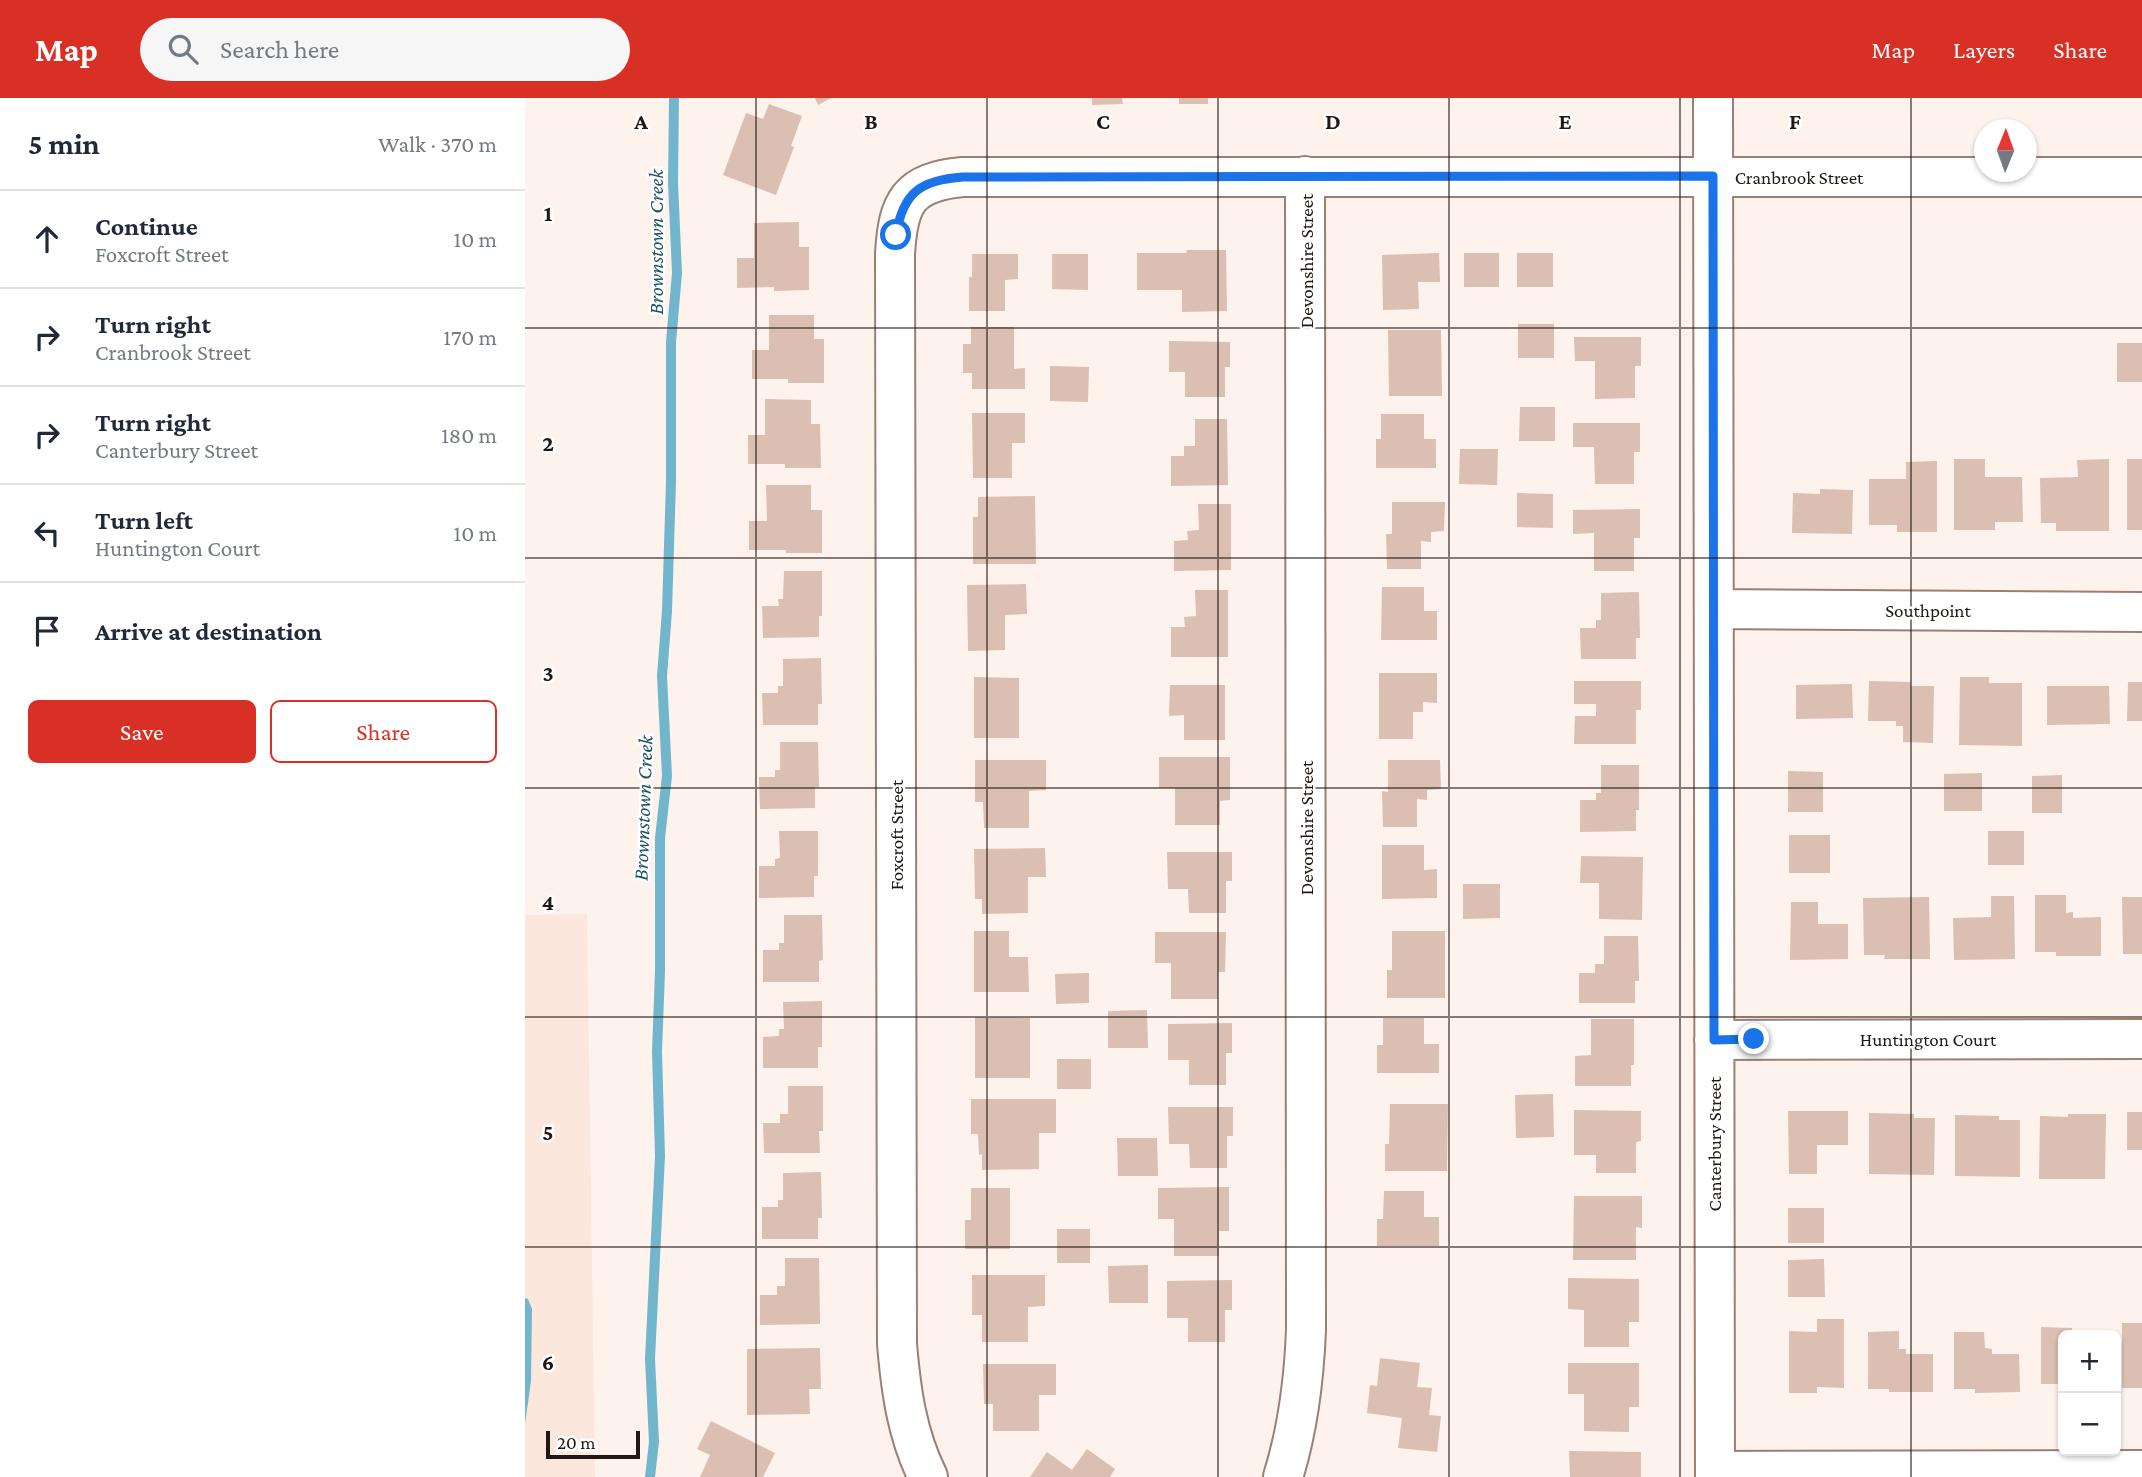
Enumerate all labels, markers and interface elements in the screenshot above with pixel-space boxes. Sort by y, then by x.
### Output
search box [140,18,630,81]
icon: search [164,30,202,68]
text: Map [35,31,98,68]
text: Search here [220,35,339,64]
text: Map [1871,36,1915,63]
text: Layers [1953,36,2015,63]
text: Share [2053,36,2107,63]
text: A [633,108,648,134]
text: B [864,108,878,134]
text: C [1096,108,1110,134]
text: D [1325,108,1341,134]
text: E [1558,108,1572,134]
text: F [1789,108,1801,134]
north arrow [1974,119,2037,182]
text: 5 min [28,127,100,160]
text: Walk · 370 m [378,131,497,157]
street label: Cranbrook Street [1735,167,1864,188]
water label: Brownstown Creek [644,168,668,315]
street label: Devonshire Street [1296,193,1317,328]
text: 1 [544,200,553,226]
text: Continue [95,212,198,241]
route start [880,219,911,250]
icon: ahead [28,220,66,258]
text: 10 m [454,226,497,252]
text: Foxcroft Street [95,241,229,267]
text: Turn right [95,310,211,339]
icon: right [28,318,66,356]
text: 170 m [443,324,497,350]
text: Cranbrook Street [95,339,251,365]
text: Turn right [95,408,211,437]
icon: right [28,416,66,454]
text: 180 m [441,422,497,448]
text: 2 [542,430,554,456]
text: Canterbury Street [95,437,258,463]
text: Turn left [95,506,193,535]
icon: left [28,514,66,552]
text: 10 m [454,520,497,546]
text: Huntington Court [95,535,260,561]
street label: Southpoint [1885,600,1972,621]
icon: arrive [28,612,66,650]
text: Arrive at destination [95,617,322,646]
text: 3 [542,660,554,686]
button: Save [28,700,256,763]
button: Share [270,700,497,763]
water label: Brownstown Creek [628,734,658,881]
street label: Devonshire Street [1296,760,1317,895]
street label: Foxcroft Street [886,779,907,890]
text: 4 [542,889,554,915]
route end [1738,1023,1769,1054]
street label: Huntington Court [1860,1029,1997,1050]
street label: Canterbury Street [1704,1076,1725,1211]
text: 5 [542,1119,554,1145]
map controls [2058,1330,2121,1456]
button: + [2058,1330,2121,1393]
text: 6 [542,1349,554,1375]
button: − [2058,1393,2121,1456]
scale bar [546,1428,641,1460]
text: 20 m [557,1432,596,1453]

